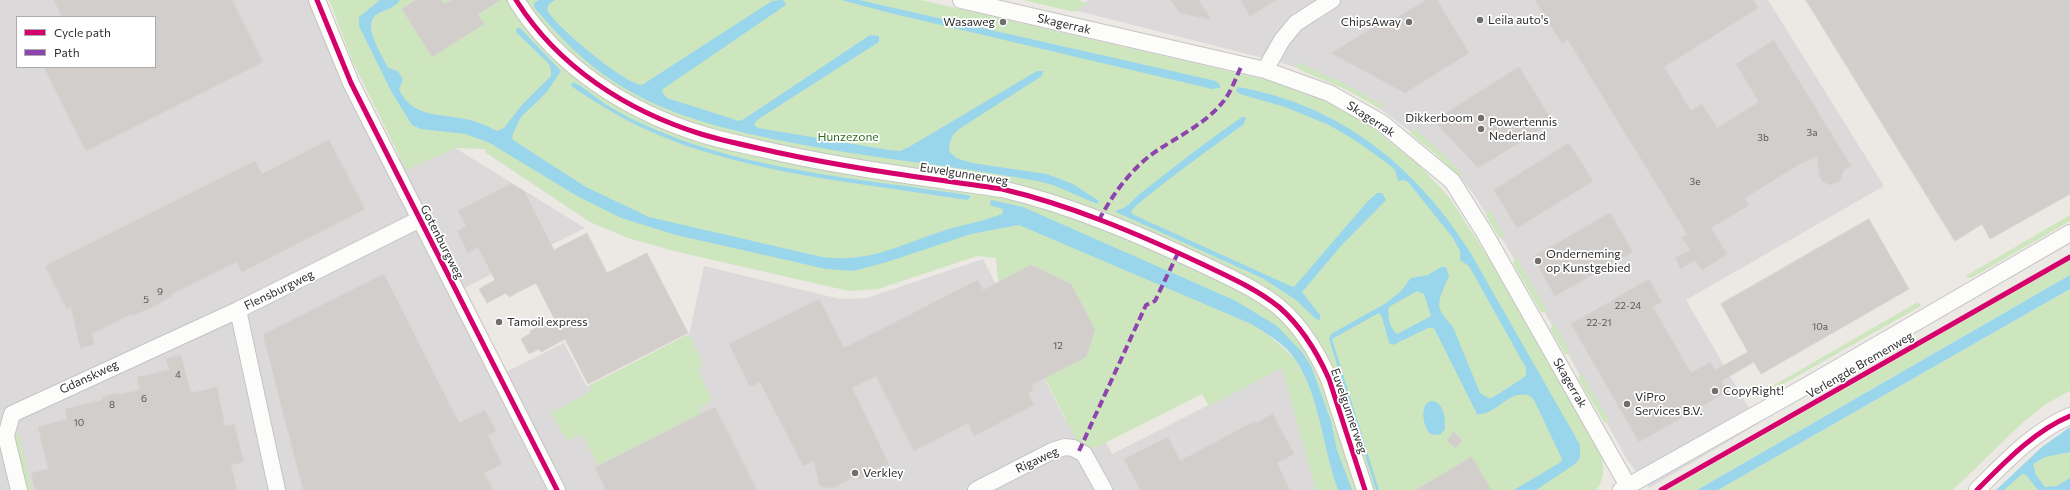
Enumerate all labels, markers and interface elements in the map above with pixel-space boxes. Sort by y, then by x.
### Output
street label: Skagerrak [1036,11,1092,37]
place label: Leila auto's [1488,13,1549,27]
place label: Wasaweg [943,15,995,29]
place label: ChipsAway [1341,15,1401,29]
marker: Leila auto's [1475,15,1485,25]
legend [16,16,156,68]
marker: Wasaweg [998,17,1008,27]
marker: ChipsAway [1404,17,1414,27]
text: Cycle path [54,25,111,39]
text: Path [54,45,80,59]
street label: Skagerrak [1344,98,1398,140]
place label: Dikkerboom [1405,111,1473,125]
marker: Dikkerboom [1476,113,1486,123]
place label: Powertennis Nederland [1489,115,1557,143]
marker: Powertennis Nederland [1476,124,1486,134]
house number: 3a [1807,127,1817,139]
park label: Hunzezone [817,130,879,144]
house number: 3b [1757,132,1769,144]
street label: Euvelgunnerweg [919,160,1009,188]
house number: 3e [1690,176,1700,188]
street label: Gotenburgweg [417,203,467,281]
place label: Onderneming op Kunstgebied [1546,247,1631,275]
marker: Onderneming op Kunstgebied [1533,256,1543,266]
street label: Flensburgweg [242,267,316,313]
house number: 9 [157,286,163,298]
house number: 5 [143,294,149,306]
house number: 22-24 [1615,300,1641,312]
place label: Tamoil express [507,315,588,329]
marker: Tamoil express [494,317,504,327]
house number: 22-21 [1586,317,1612,329]
house number: 10a [1812,321,1828,333]
street label: Verlengde Bremenweg [1804,328,1916,402]
house number: 12 [1053,340,1063,352]
street label: Skagerrak [1550,356,1590,410]
street label: Gdanskweg [57,357,121,397]
street label: Euvelgunnerweg [1328,366,1370,456]
house number: 4 [175,369,181,381]
place label: CopyRight! [1723,384,1784,398]
marker: CopyRight! [1710,386,1720,396]
place label: ViPro Services B.V. [1635,390,1703,418]
house number: 6 [141,393,147,405]
house number: 8 [109,399,115,411]
marker: ViPro Services B.V. [1622,399,1632,409]
house number: 10 [74,417,84,429]
street label: Rigaweg [1013,444,1061,476]
place label: Verkley [863,466,903,480]
marker: Verkley [850,468,860,478]

